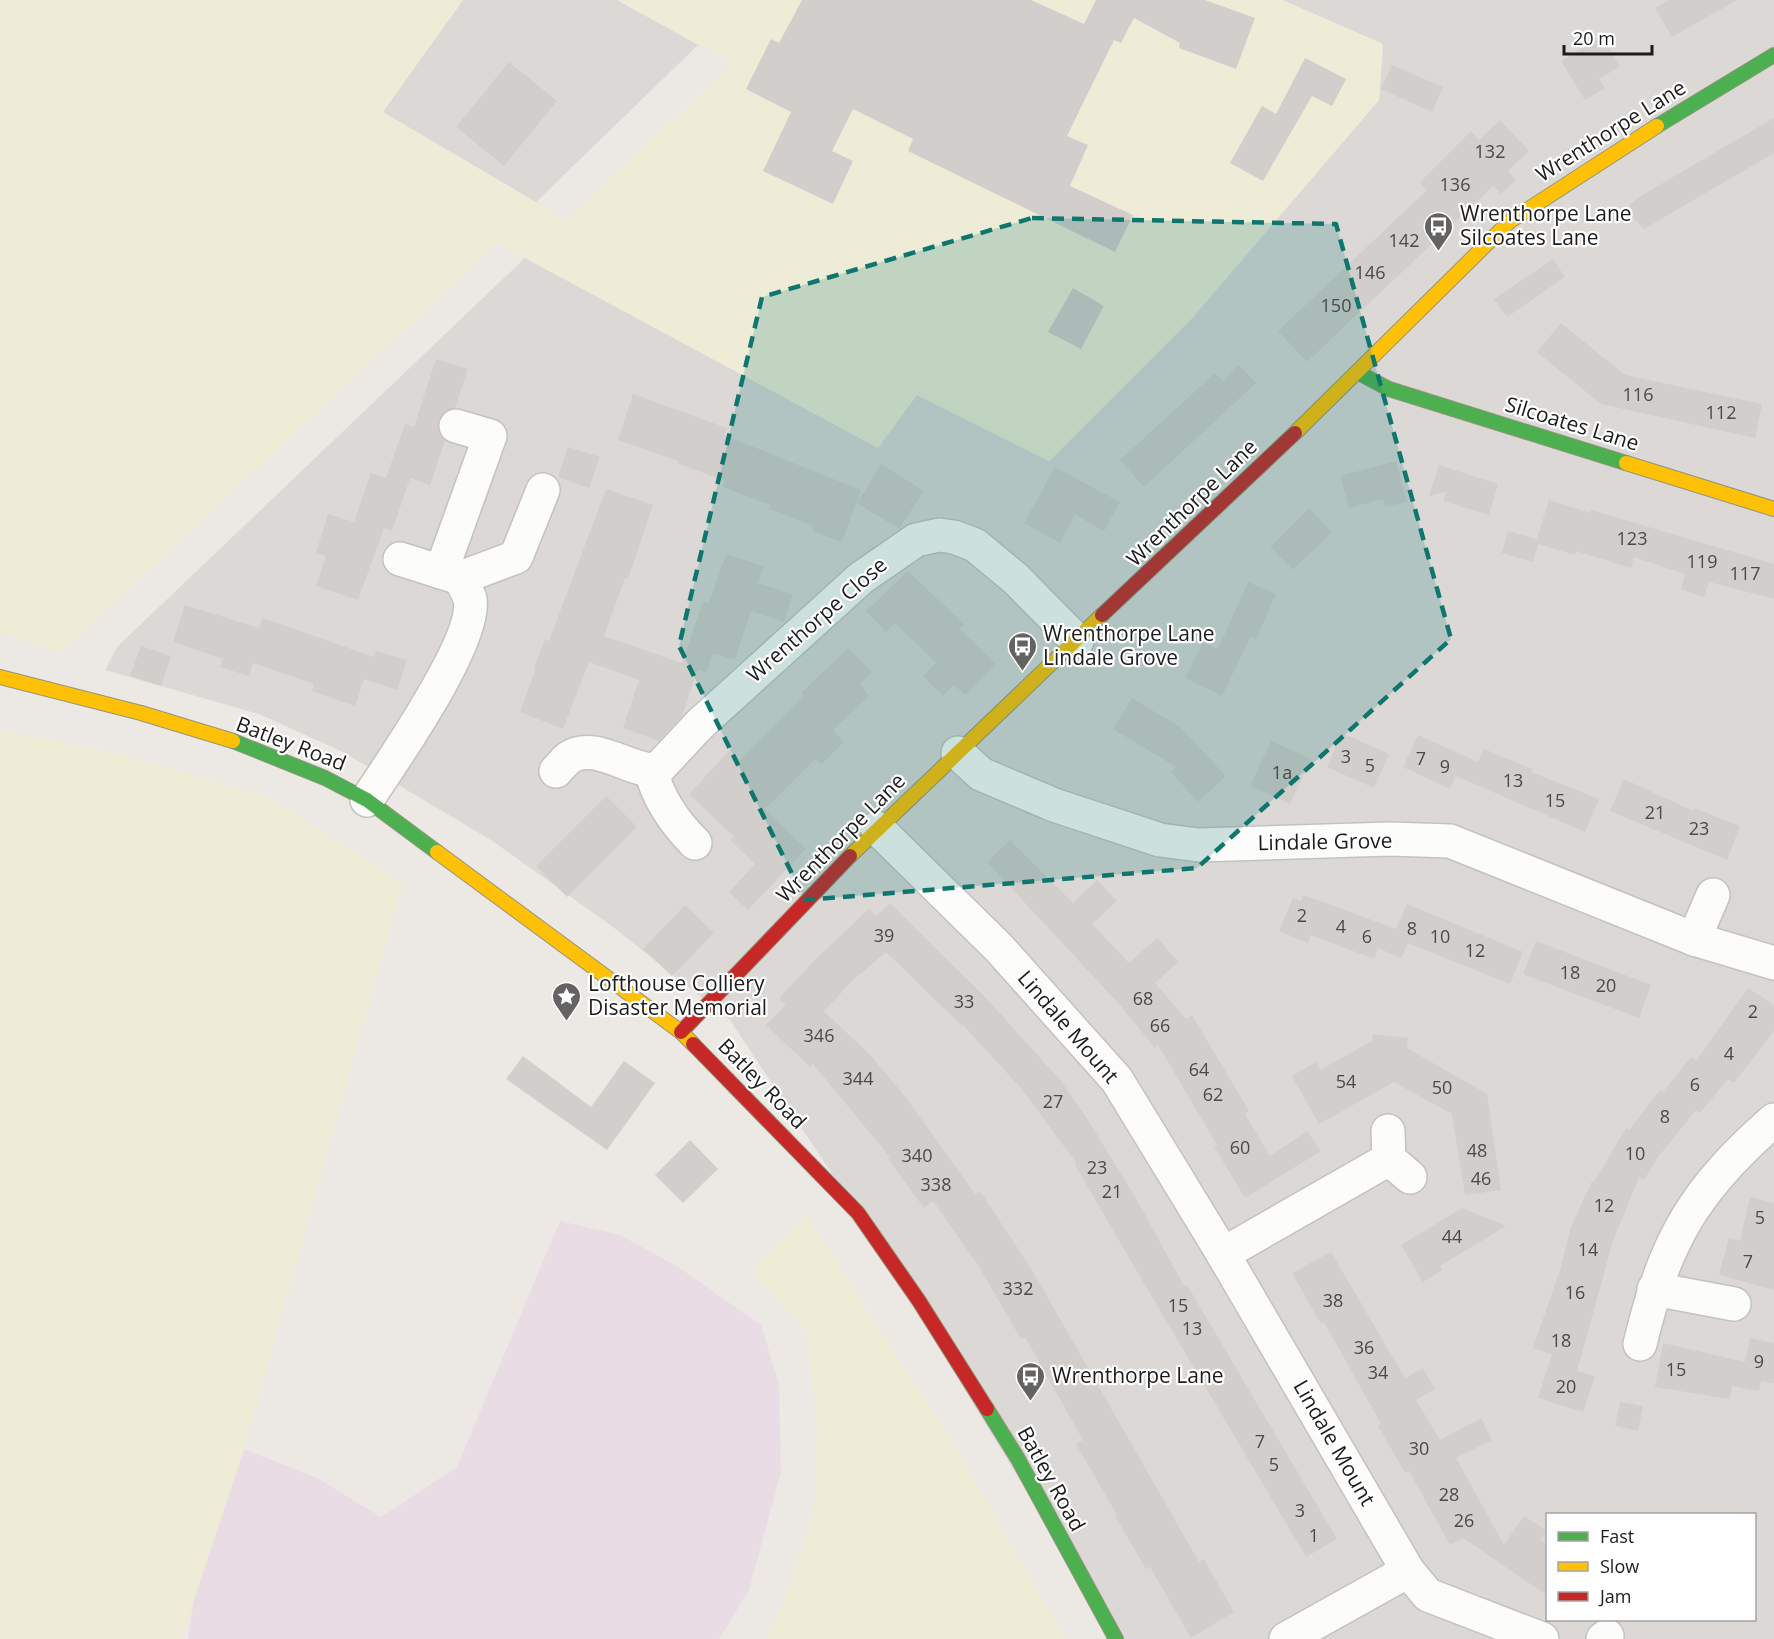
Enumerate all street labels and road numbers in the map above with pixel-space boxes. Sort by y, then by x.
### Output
street label: Wrenthorpe Lane [1530,73,1691,187]
street label: Silcoates Lane [1502,389,1643,457]
street label: Wrenthorpe Lane [1120,433,1263,572]
street label: Wrenthorpe Close [740,551,892,688]
street label: Batley Road [232,709,350,777]
street label: Wrenthorpe Lane [770,767,911,908]
street label: Lindale Grove [1257,826,1393,856]
street label: Lindale Mount [1012,964,1126,1089]
street label: Batley Road [712,1032,813,1135]
street label: Lindale Mount [1287,1374,1382,1511]
street label: Batley Road [1012,1421,1092,1536]

